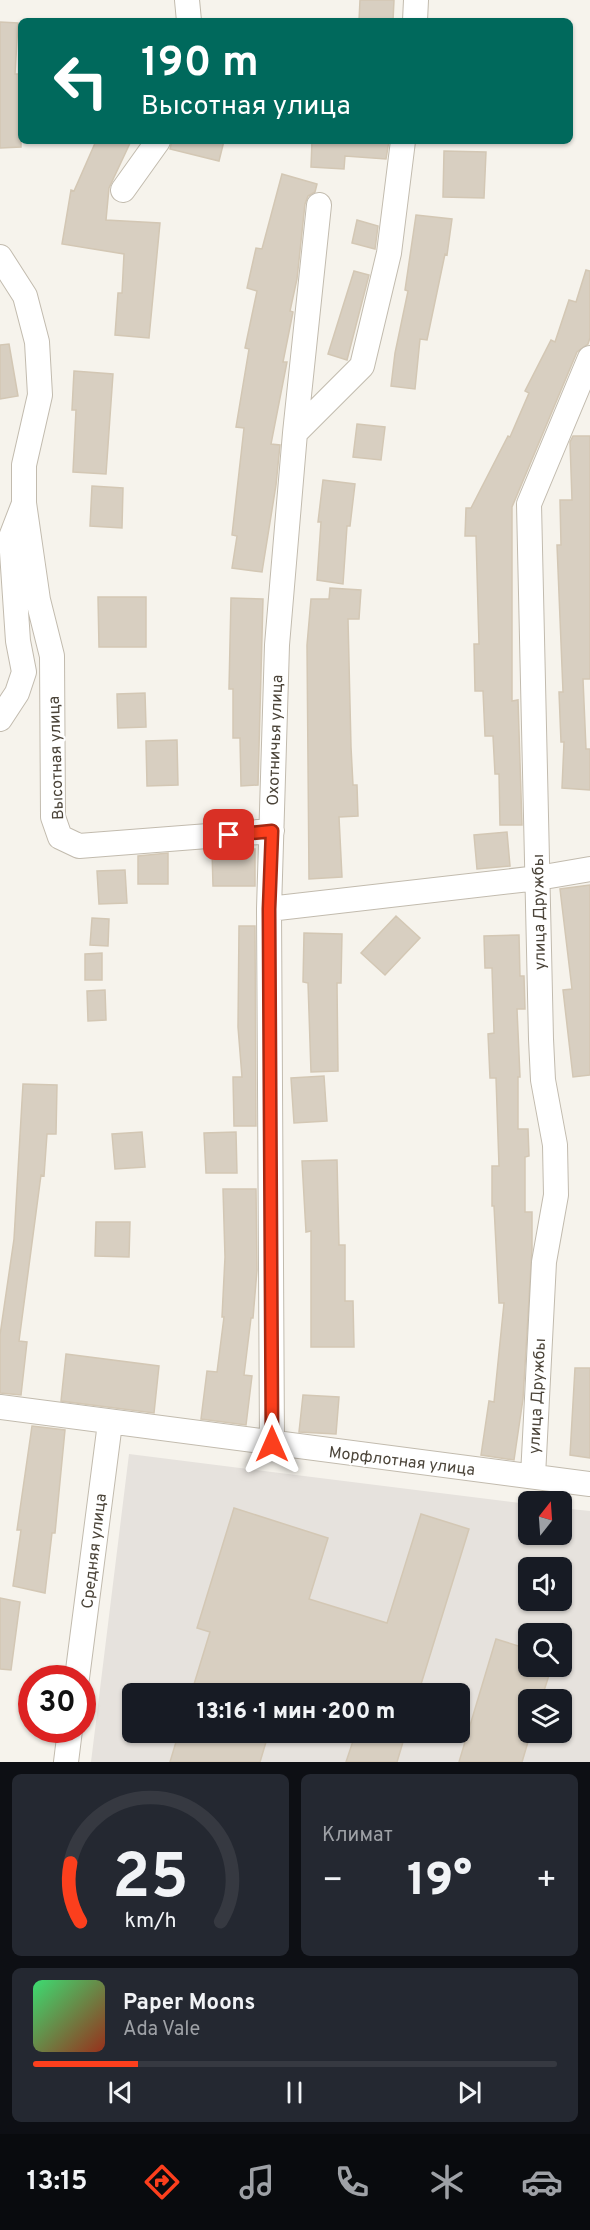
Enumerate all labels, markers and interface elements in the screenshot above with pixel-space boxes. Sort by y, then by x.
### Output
text: 190 m [141,38,259,91]
icon: left [42,42,120,120]
text: Высотная улица [141,90,351,124]
street label: Охотничья улица [264,674,288,806]
street label: Высотная улица [45,696,69,820]
pin [203,809,254,860]
icon: arrive [212,818,245,851]
street label: улица Дружбы [529,854,551,970]
street label: улица Дружбы [525,1338,551,1455]
position arrow [240,1412,304,1476]
street label: Морфлотная улица [327,1443,476,1481]
north arrow [518,1491,572,1545]
map controls [518,1491,572,1743]
street label: Средняя улица [78,1492,112,1610]
button: sound [518,1557,572,1611]
button: search [518,1623,572,1677]
speed limit sign: 30 [18,1665,96,1743]
button: layers [518,1689,572,1743]
text: 13:16 · 1 мин · 200 m [197,1699,395,1726]
text: Климат [322,1823,393,1849]
text: 25 [112,1841,189,1920]
text: 19° [407,1854,472,1911]
text: − [322,1861,343,1903]
text: + [536,1861,557,1903]
text: km/h [124,1908,177,1935]
text: Paper Moons [123,1990,255,2017]
text: Ada Vale [123,2017,200,2043]
icon: previous [104,2076,137,2109]
icon: pause [278,2076,311,2109]
icon: next [453,2076,486,2109]
icon: directions [141,2161,183,2203]
icon: music [236,2161,278,2203]
icon: phone [331,2161,373,2203]
icon: climate [426,2161,468,2203]
icon: car [521,2161,563,2203]
text: 13:15 [27,2165,87,2199]

